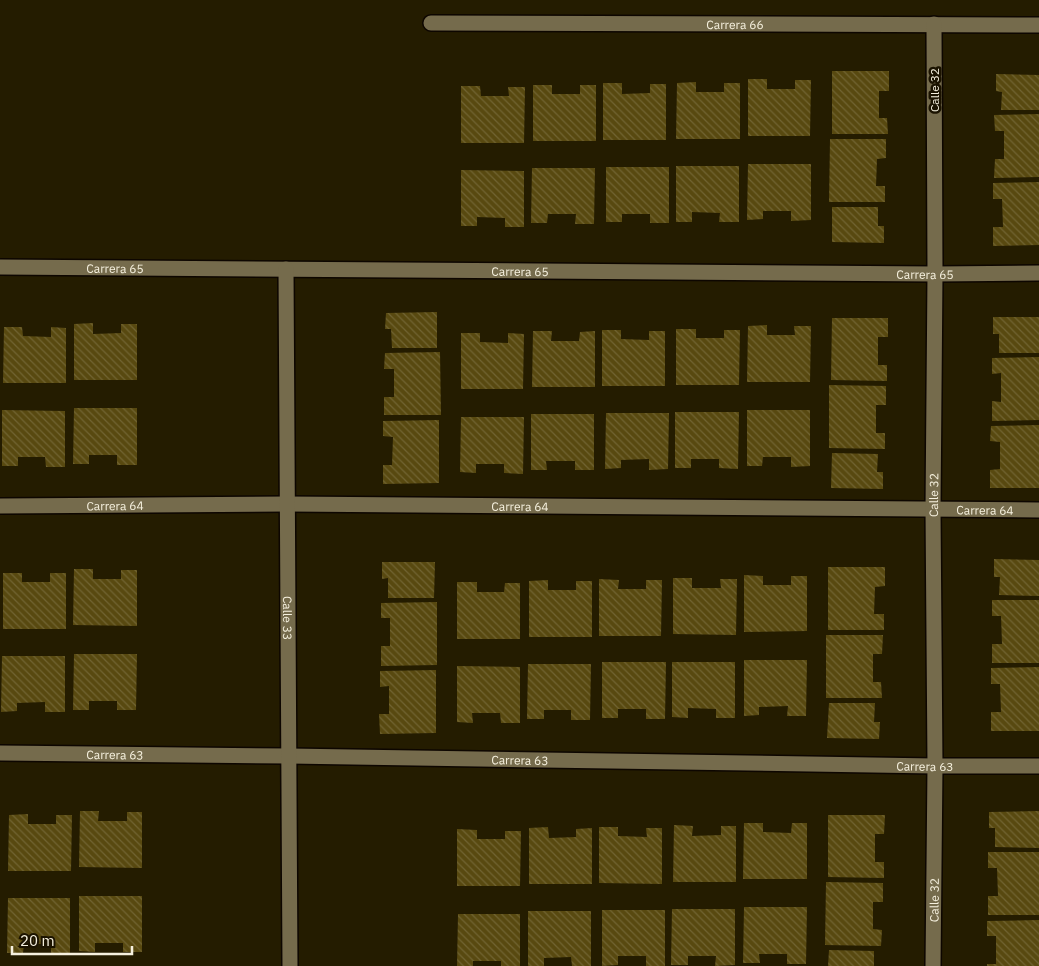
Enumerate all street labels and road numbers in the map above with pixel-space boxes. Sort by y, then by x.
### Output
street label: Carrera 66 [706,16,764,32]
street label: Calle 32 [927,68,942,112]
street label: Carrera 65 [86,260,144,276]
street label: Carrera 65 [491,263,549,279]
street label: Carrera 65 [896,266,954,282]
street label: Calle 32 [925,473,941,517]
street label: Carrera 64 [86,497,144,513]
street label: Carrera 64 [491,498,549,514]
street label: Carrera 64 [956,502,1014,517]
street label: Calle 33 [280,596,296,640]
street label: Carrera 63 [86,746,144,762]
street label: Carrera 63 [491,752,549,768]
street label: Carrera 63 [896,758,954,774]
street label: Calle 32 [926,878,941,922]

